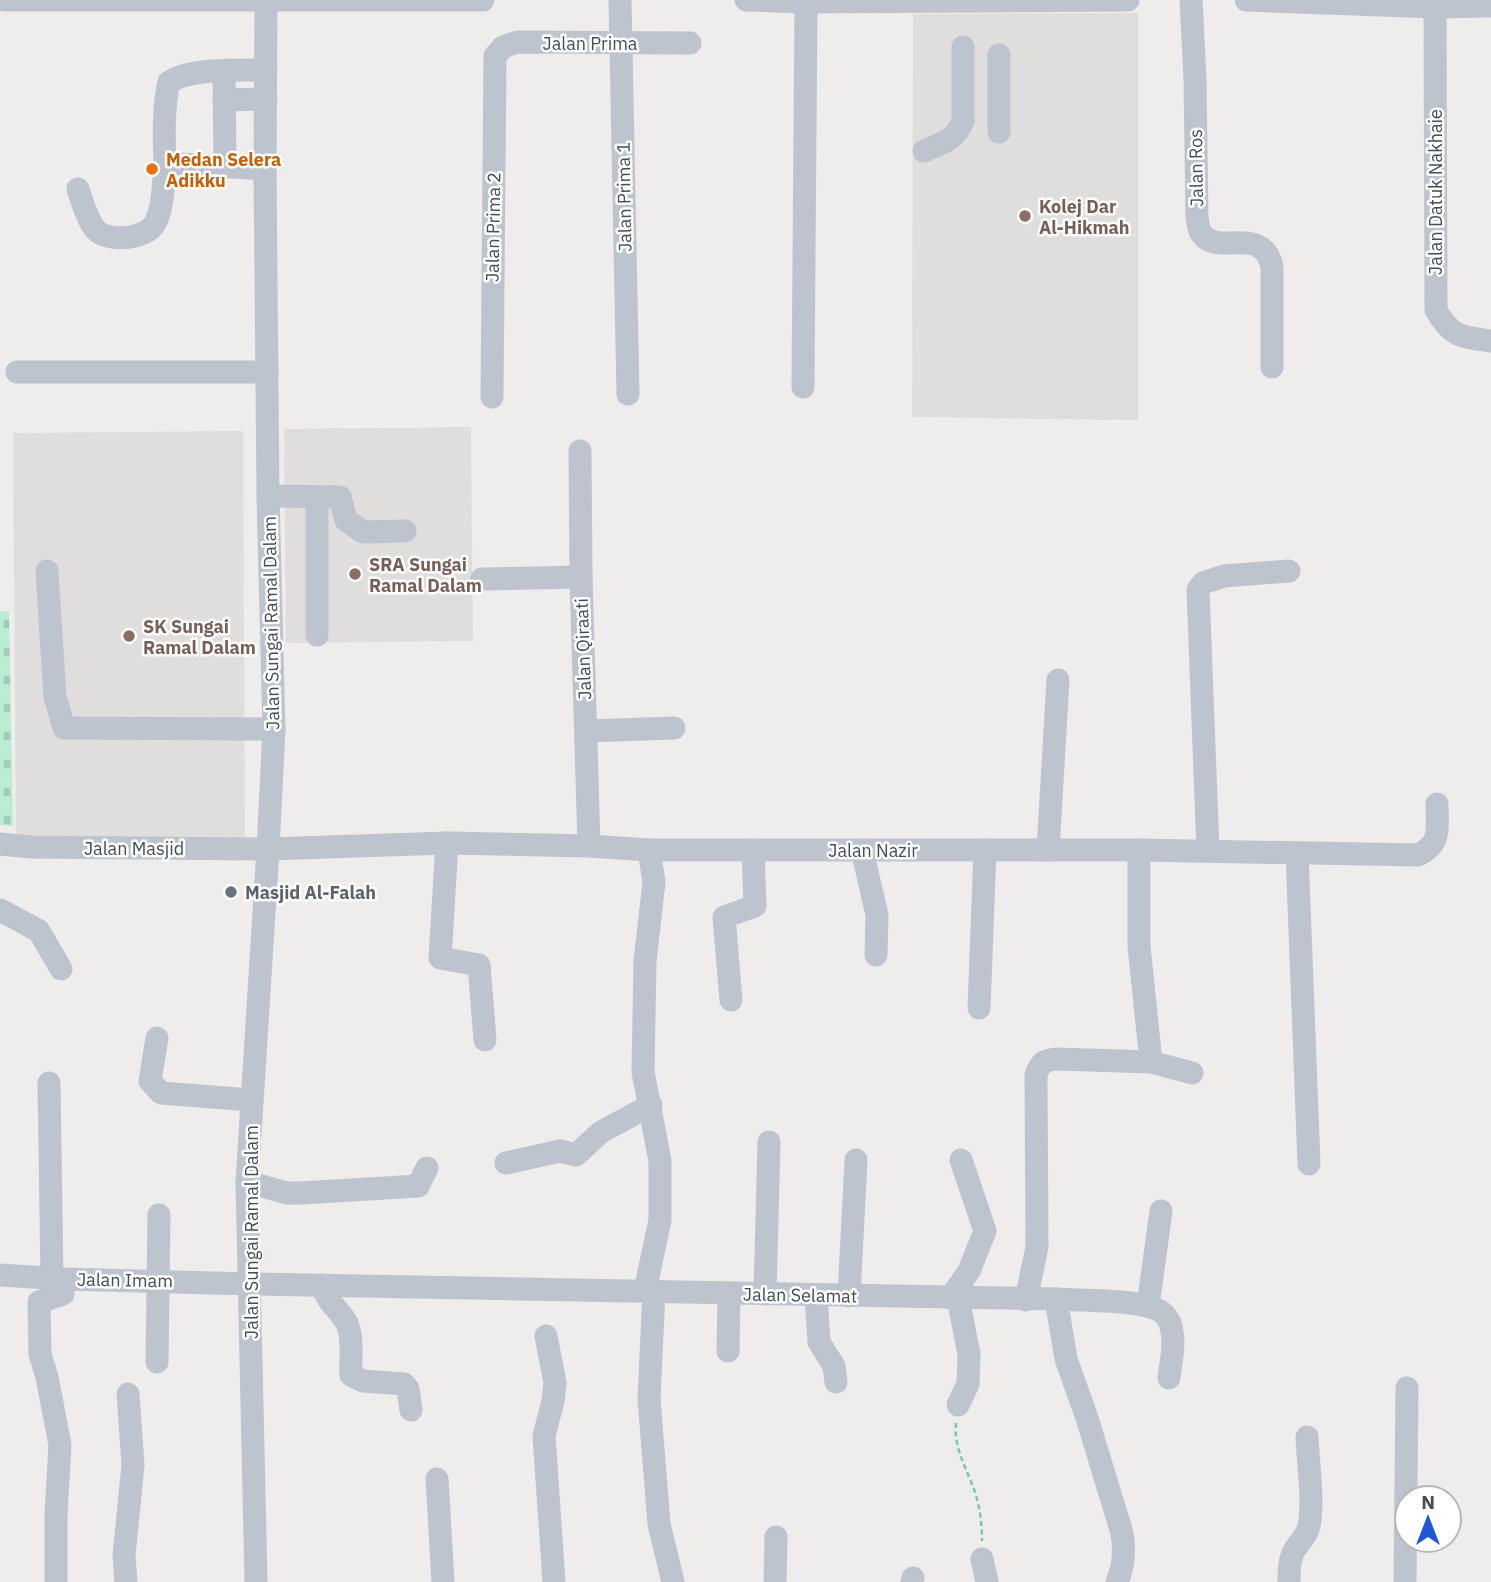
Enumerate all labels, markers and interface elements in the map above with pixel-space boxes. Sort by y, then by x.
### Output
street label: Jalan Prima [543,32,638,55]
street label: Jalan Datuk Nakhaie [1424,109,1447,275]
street label: Jalan Ros [1184,129,1208,207]
street label: Jalan Prima 1 [612,142,636,252]
place label: Medan Selera Adikku [166,148,281,192]
marker: Medan Selera Adikku [144,161,160,177]
street label: Jalan Prima 2 [481,172,505,282]
place label: Kolej Dar Al-Hikmah [1039,195,1130,239]
marker: Kolej Dar Al-Hikmah [1017,208,1033,224]
street label: Jalan Sungai Ramal Dalam [258,516,284,730]
place label: SRA Sungai Ramal Dalam [369,553,482,597]
marker: SRA Sungai Ramal Dalam [347,566,363,582]
street label: Jalan Qiraati [570,598,596,700]
place label: SK Sungai Ramal Dalam [143,615,256,659]
marker: SK Sungai Ramal Dalam [121,628,137,644]
street label: Jalan Masjid [84,837,184,860]
street label: Jalan Nazir [828,839,918,862]
place label: Masjid Al-Falah [245,881,376,904]
marker: Masjid Al-Falah [223,884,239,900]
street label: Jalan Sungai Ramal Dalam [240,1125,263,1339]
street label: Jalan Imam [77,1268,173,1292]
street label: Jalan Selamat [743,1283,857,1307]
north arrow [1393,1484,1463,1554]
text: N [1421,1490,1435,1514]

